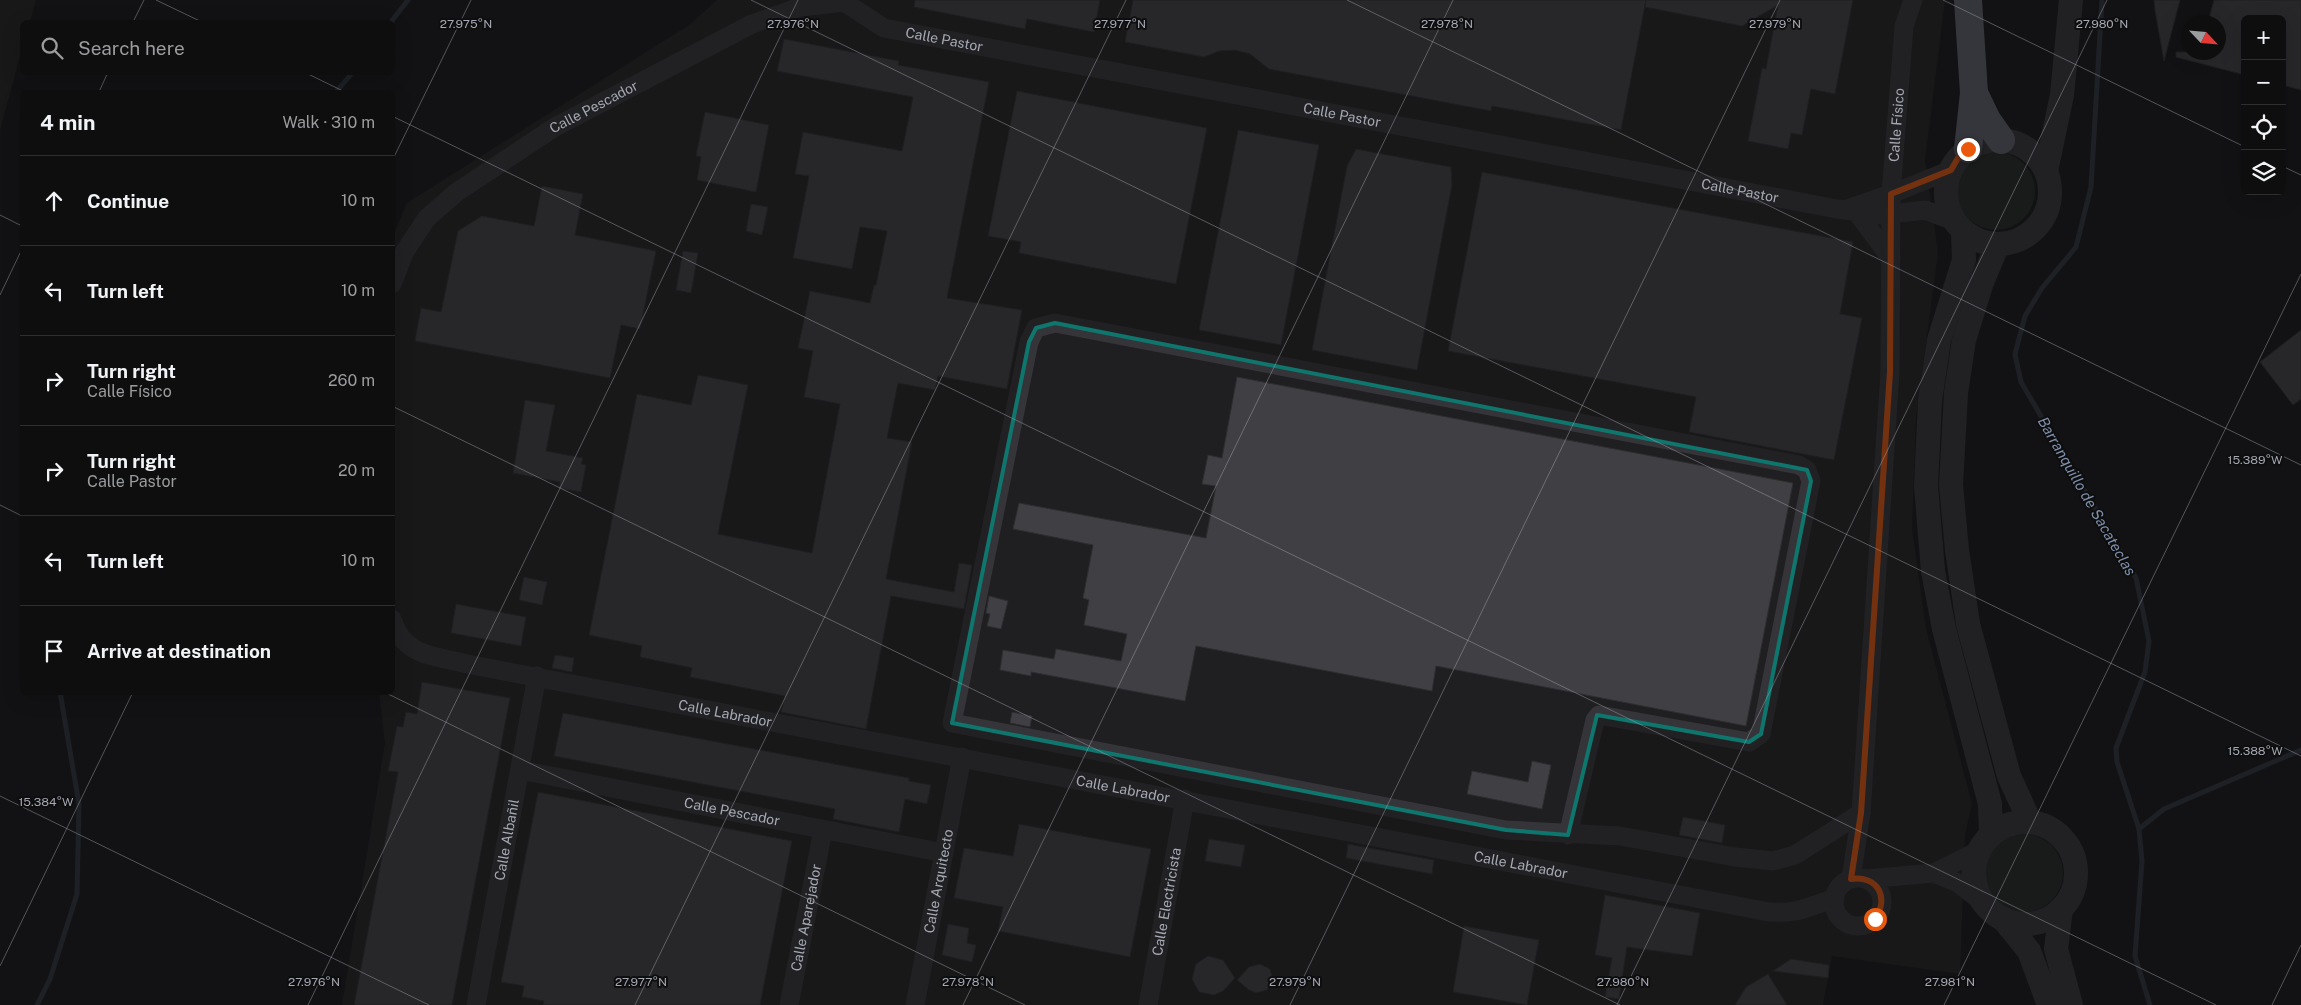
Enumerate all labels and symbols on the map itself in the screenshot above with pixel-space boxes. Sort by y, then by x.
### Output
north arrow [2181,15,2226,60]
text: 27.975°N [440,17,492,31]
text: 27.976°N [767,17,819,31]
text: 27.977°N [1094,17,1146,31]
text: 27.978°N [1421,17,1473,31]
text: 27.979°N [1749,17,1801,31]
text: 27.980°N [2076,17,2128,31]
street label: Calle Pastor [904,24,984,55]
street label: Calle Pescador [546,77,640,136]
street label: Calle Físico [1886,87,1907,163]
street label: Calle Pastor [1302,100,1382,130]
route end [1957,138,1980,161]
street label: Calle Pastor [1700,175,1780,206]
water label: Barranquillo de Sacateclas [2035,414,2139,578]
text: 15.389°W [2228,453,2283,467]
street label: Calle Labrador [677,696,773,730]
text: 15.388°W [2227,744,2283,758]
street label: Calle Labrador [1075,772,1171,806]
street label: Calle Pescador [683,794,781,829]
text: 15.384°W [18,795,74,809]
street label: Calle Albañil [491,798,522,882]
street label: Calle Arquitecto [921,828,956,935]
street label: Calle Electricista [1149,846,1184,957]
street label: Calle Labrador [1473,848,1569,881]
street label: Calle Aparejador [788,863,824,973]
route start [1864,908,1887,931]
text: 27.976°N [288,975,340,989]
text: 27.977°N [615,975,667,989]
text: 27.978°N [942,975,994,989]
text: 27.979°N [1269,975,1321,989]
text: 27.980°N [1597,975,1649,989]
text: 27.981°N [1925,975,1975,989]

